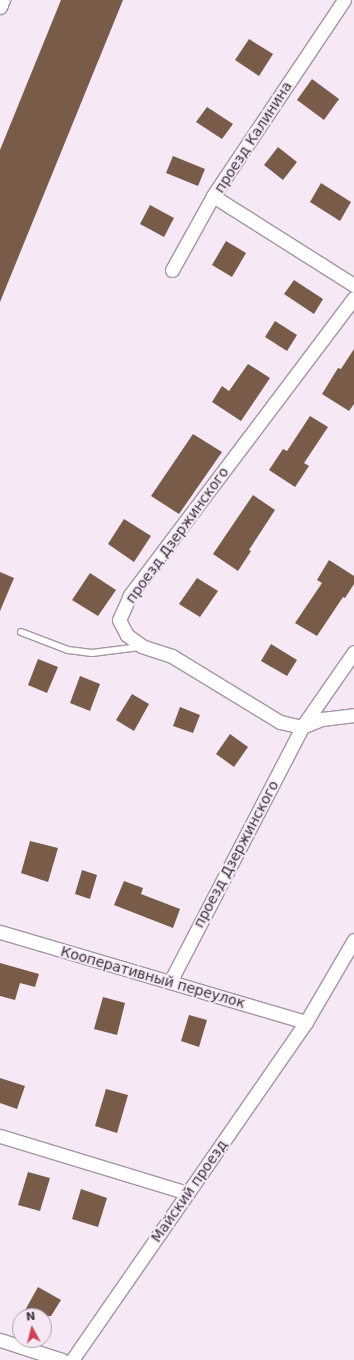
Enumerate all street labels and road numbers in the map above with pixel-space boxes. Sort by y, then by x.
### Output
street label: проезд Калинина [211,78,295,196]
street label: проезд Дзержинского [122,464,232,606]
street label: проезд Дзержинского [190,778,282,930]
street label: Кооперативный переулок [59,943,247,1011]
street label: Майский проезд [147,1137,231,1245]

